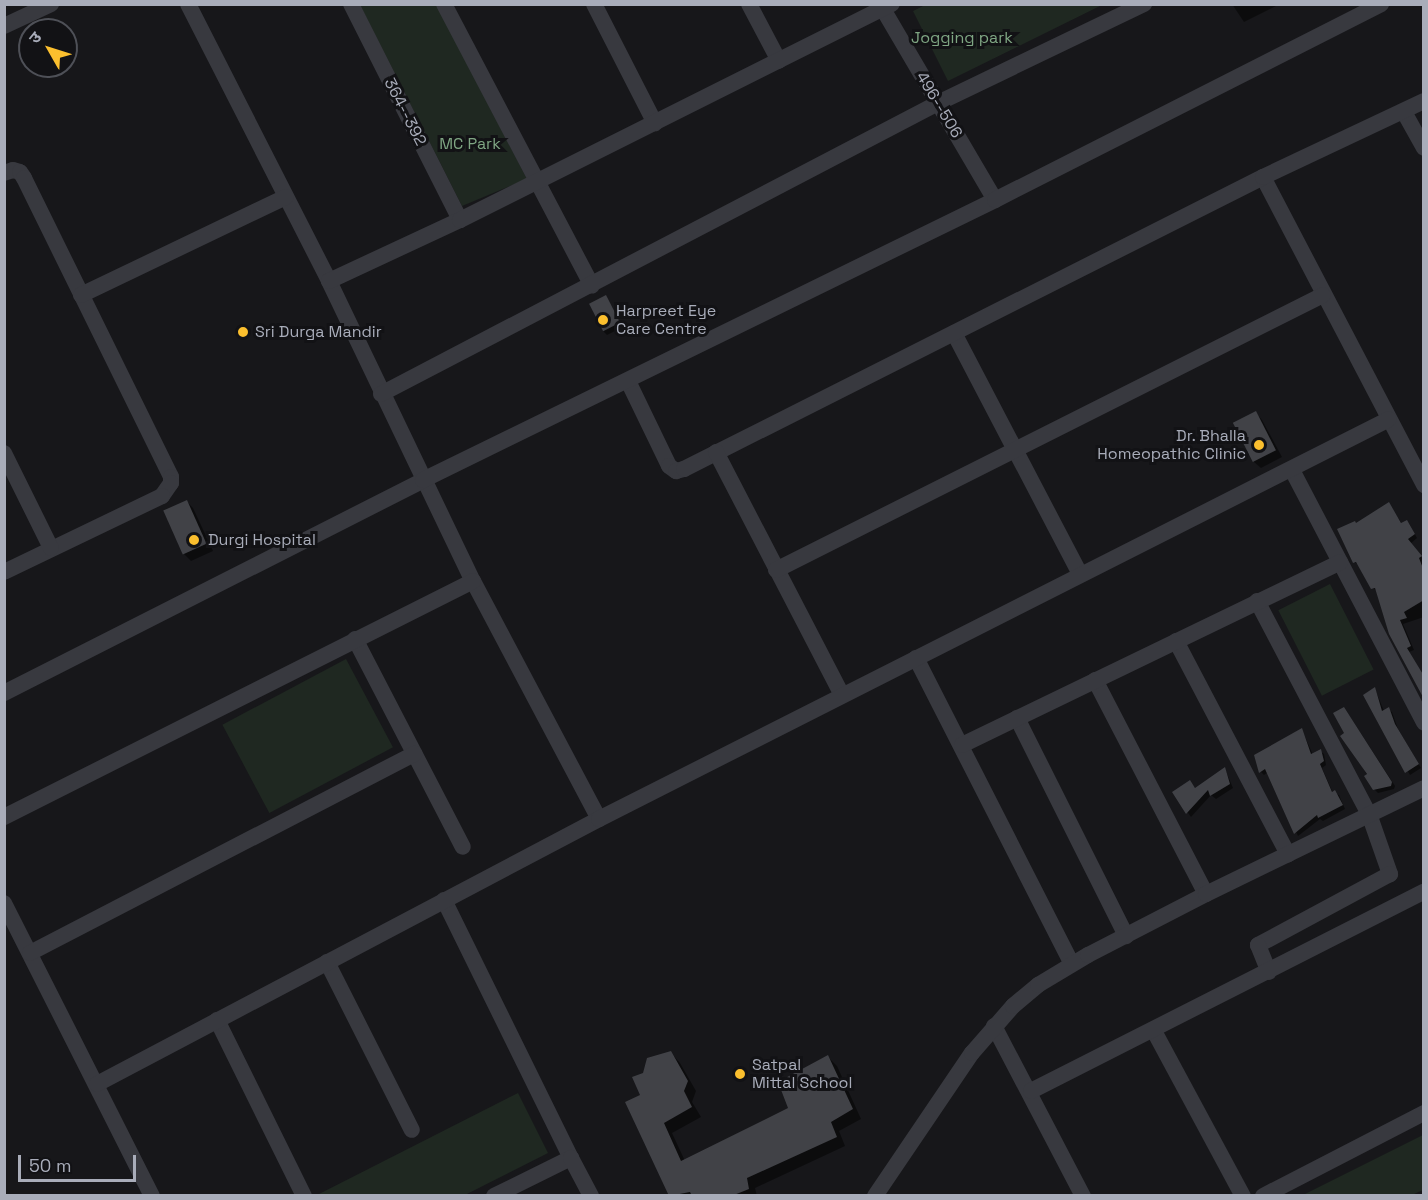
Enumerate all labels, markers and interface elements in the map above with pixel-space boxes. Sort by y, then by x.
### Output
north arrow [18,18,78,78]
text: उ [24,27,46,48]
park label: Jogging park [911,28,1013,48]
street label: 496--506 [912,68,966,142]
street label: 364--392 [380,75,430,149]
park label: MC Park [439,134,501,154]
place label: Harpreet Eye Care Centre [616,301,716,339]
marker: Harpreet Eye Care Centre [594,311,612,329]
place label: Sri Durga Mandir [255,322,382,342]
marker: Sri Durga Mandir [236,325,250,339]
place label: Dr. Bhalla Homeopathic Clinic [1097,426,1246,464]
marker: Dr. Bhalla Homeopathic Clinic [1250,436,1268,454]
place label: Durgi Hospital [208,530,316,550]
marker: Durgi Hospital [185,531,203,549]
place label: Satpal Mittal School [752,1055,852,1093]
marker: Satpal Mittal School [733,1067,747,1081]
scale bar [21,1143,140,1181]
text: 50 m [29,1154,71,1177]

